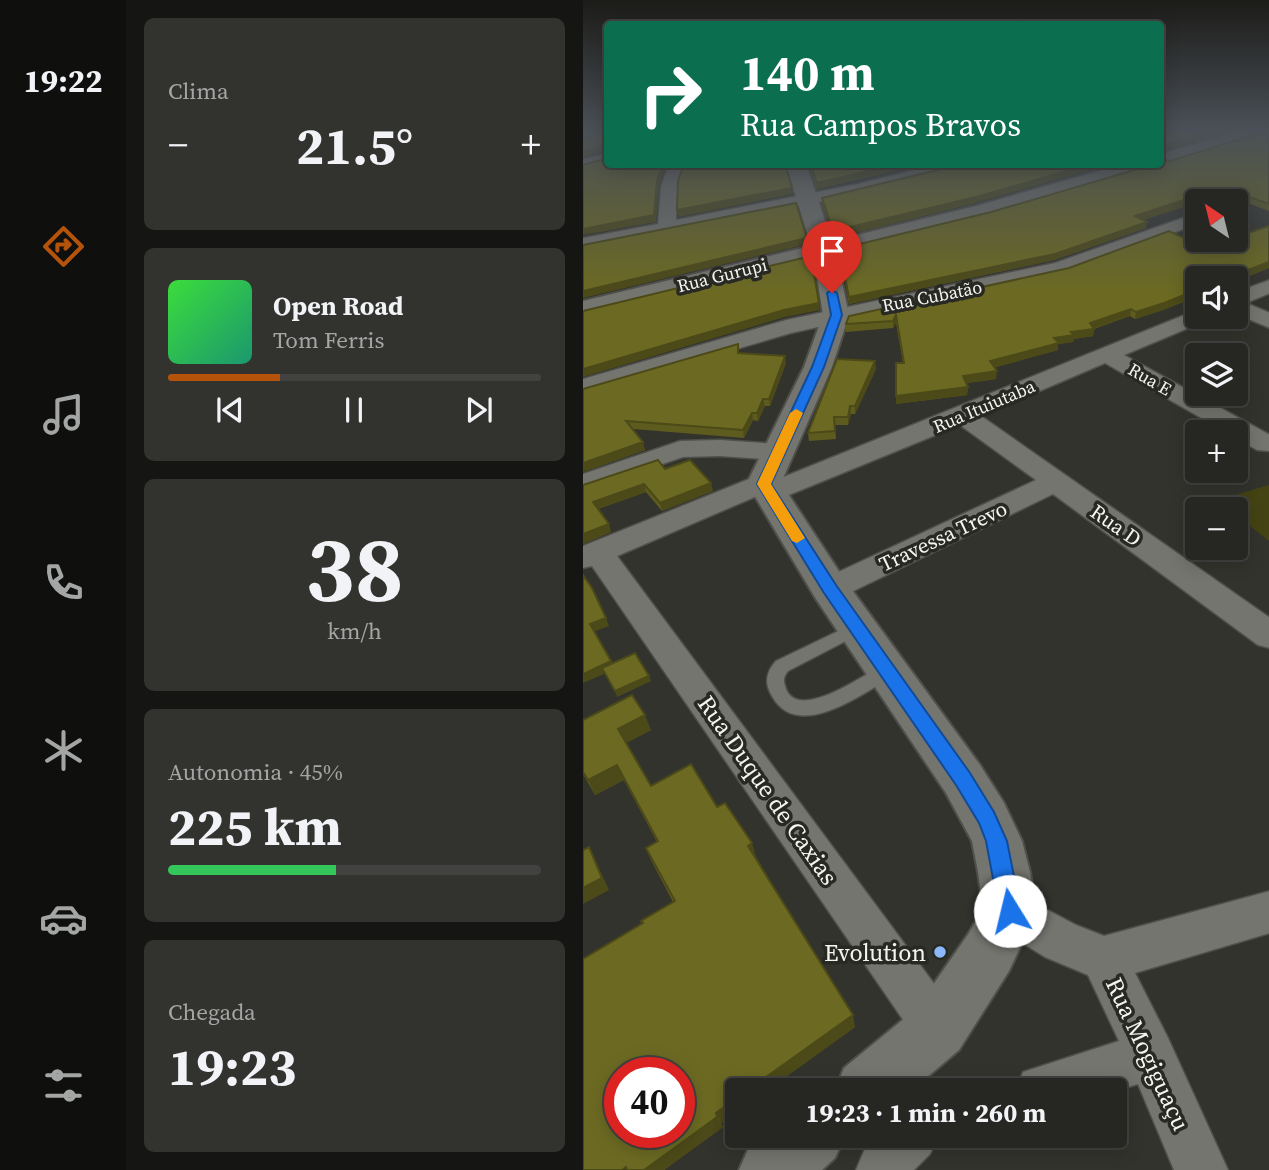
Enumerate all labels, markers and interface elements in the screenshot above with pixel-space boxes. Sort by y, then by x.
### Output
text: 140 m [740,39,875,106]
icon: right [625,49,716,140]
text: 19:22 [24,59,102,103]
text: Clima [168,75,229,107]
text: Rua Campos Bravos [740,103,1021,147]
text: 21.5° [296,110,413,181]
text: − [168,119,188,171]
text: + [521,119,541,171]
north arrow [1185,189,1248,252]
map controls [1185,189,1248,560]
pin [802,221,862,293]
icon: directions [39,222,88,271]
icon: arrive [813,232,851,270]
street label: Rua Gurupi [674,252,770,298]
button: sound [1185,266,1248,329]
street label: Rua Cubatão [880,274,984,318]
text: Open Road [273,288,404,324]
text: Tom Ferris [273,324,384,356]
button: layers [1185,343,1248,406]
street label: Rua E [1124,357,1176,401]
street label: Rua Ituiutaba [929,373,1040,439]
icon: music [39,390,88,439]
icon: previous [211,391,249,429]
icon: pause [335,391,373,429]
icon: next [460,391,498,429]
button: + [1185,420,1248,483]
street label: Travessa Trevo [874,494,1012,578]
street label: Rua D [1085,497,1147,553]
button: − [1185,497,1248,560]
text: 38 [305,507,404,631]
icon: phone [39,558,88,607]
text: km/h [327,615,382,647]
street label: Rua Duque de Caxias [690,689,846,891]
icon: climate [39,726,88,775]
text: Autonomia · 45% [168,756,343,788]
text: 225 km [168,791,342,862]
position arrow [973,874,1047,948]
icon: car [39,894,88,943]
place label: Evolution [824,936,926,969]
marker: Evolution [932,944,948,960]
street label: Rua Mogiguaçu [1098,972,1198,1136]
text: Chegada [168,996,256,1028]
text: 19:23 [168,1031,296,1102]
speed limit sign: 40 [604,1057,695,1148]
icon: filters [39,1061,88,1110]
text: 19:23 · 1 min · 260 m [806,1095,1046,1131]

